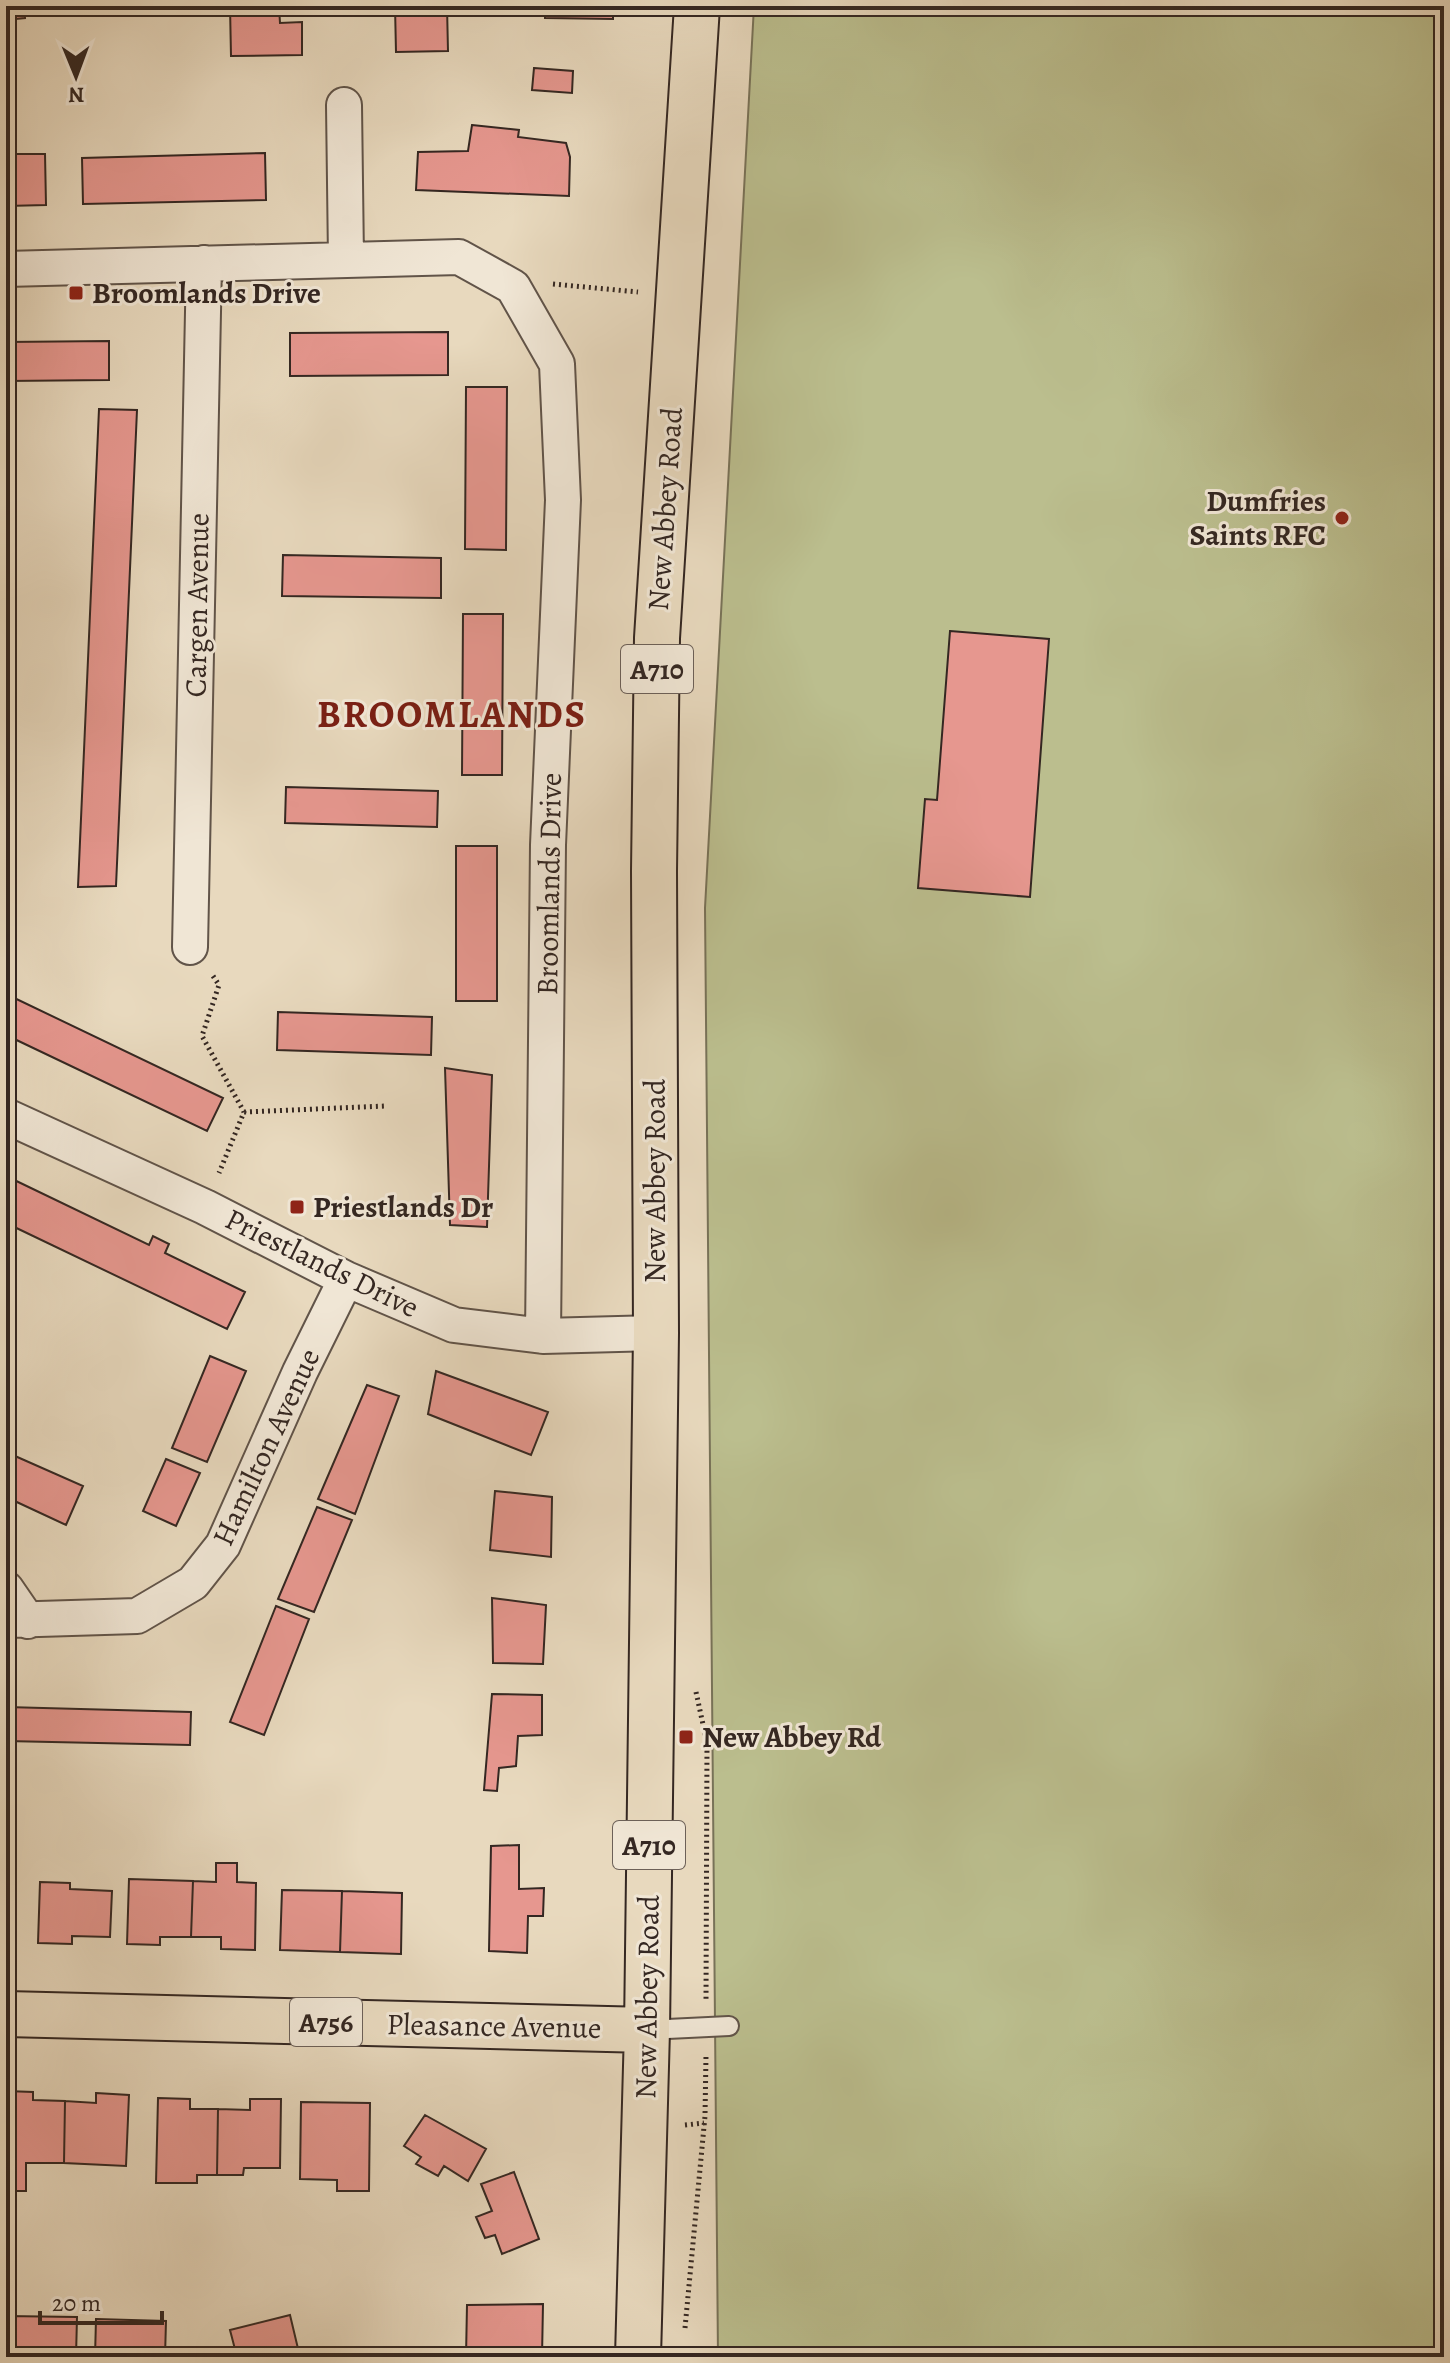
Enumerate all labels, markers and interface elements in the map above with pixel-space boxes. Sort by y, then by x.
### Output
north arrow [36,36,116,116]
text: N [68,80,85,110]
place label: Broomlands Drive [92,273,321,313]
marker: Broomlands Drive [67,284,85,302]
street label: New Abbey Road [638,405,692,612]
place label: Dumfries Saints RFC [1189,481,1326,555]
marker: Dumfries Saints RFC [1333,509,1351,527]
street label: Cargen Avenue [175,512,219,698]
road number: A710 [621,645,693,693]
district label: BROOMLANDS [317,688,587,740]
street label: Broomlands Drive [527,772,571,996]
street label: New Abbey Road [635,1078,675,1283]
place label: Priestlands Dr [313,1187,493,1227]
marker: Priestlands Dr [288,1198,306,1216]
street label: Priestlands Drive [219,1199,425,1327]
street label: Hamilton Avenue [203,1342,329,1552]
place label: New Abbey Rd [702,1717,882,1757]
marker: New Abbey Rd [677,1728,695,1746]
road number: A710 [613,1821,685,1869]
street label: New Abbey Road [625,1894,669,2099]
road number: A756 [290,1998,362,2046]
street label: Pleasance Avenue [386,2004,602,2048]
scale bar [40,2275,162,2325]
text: 20 m [52,2287,101,2319]

